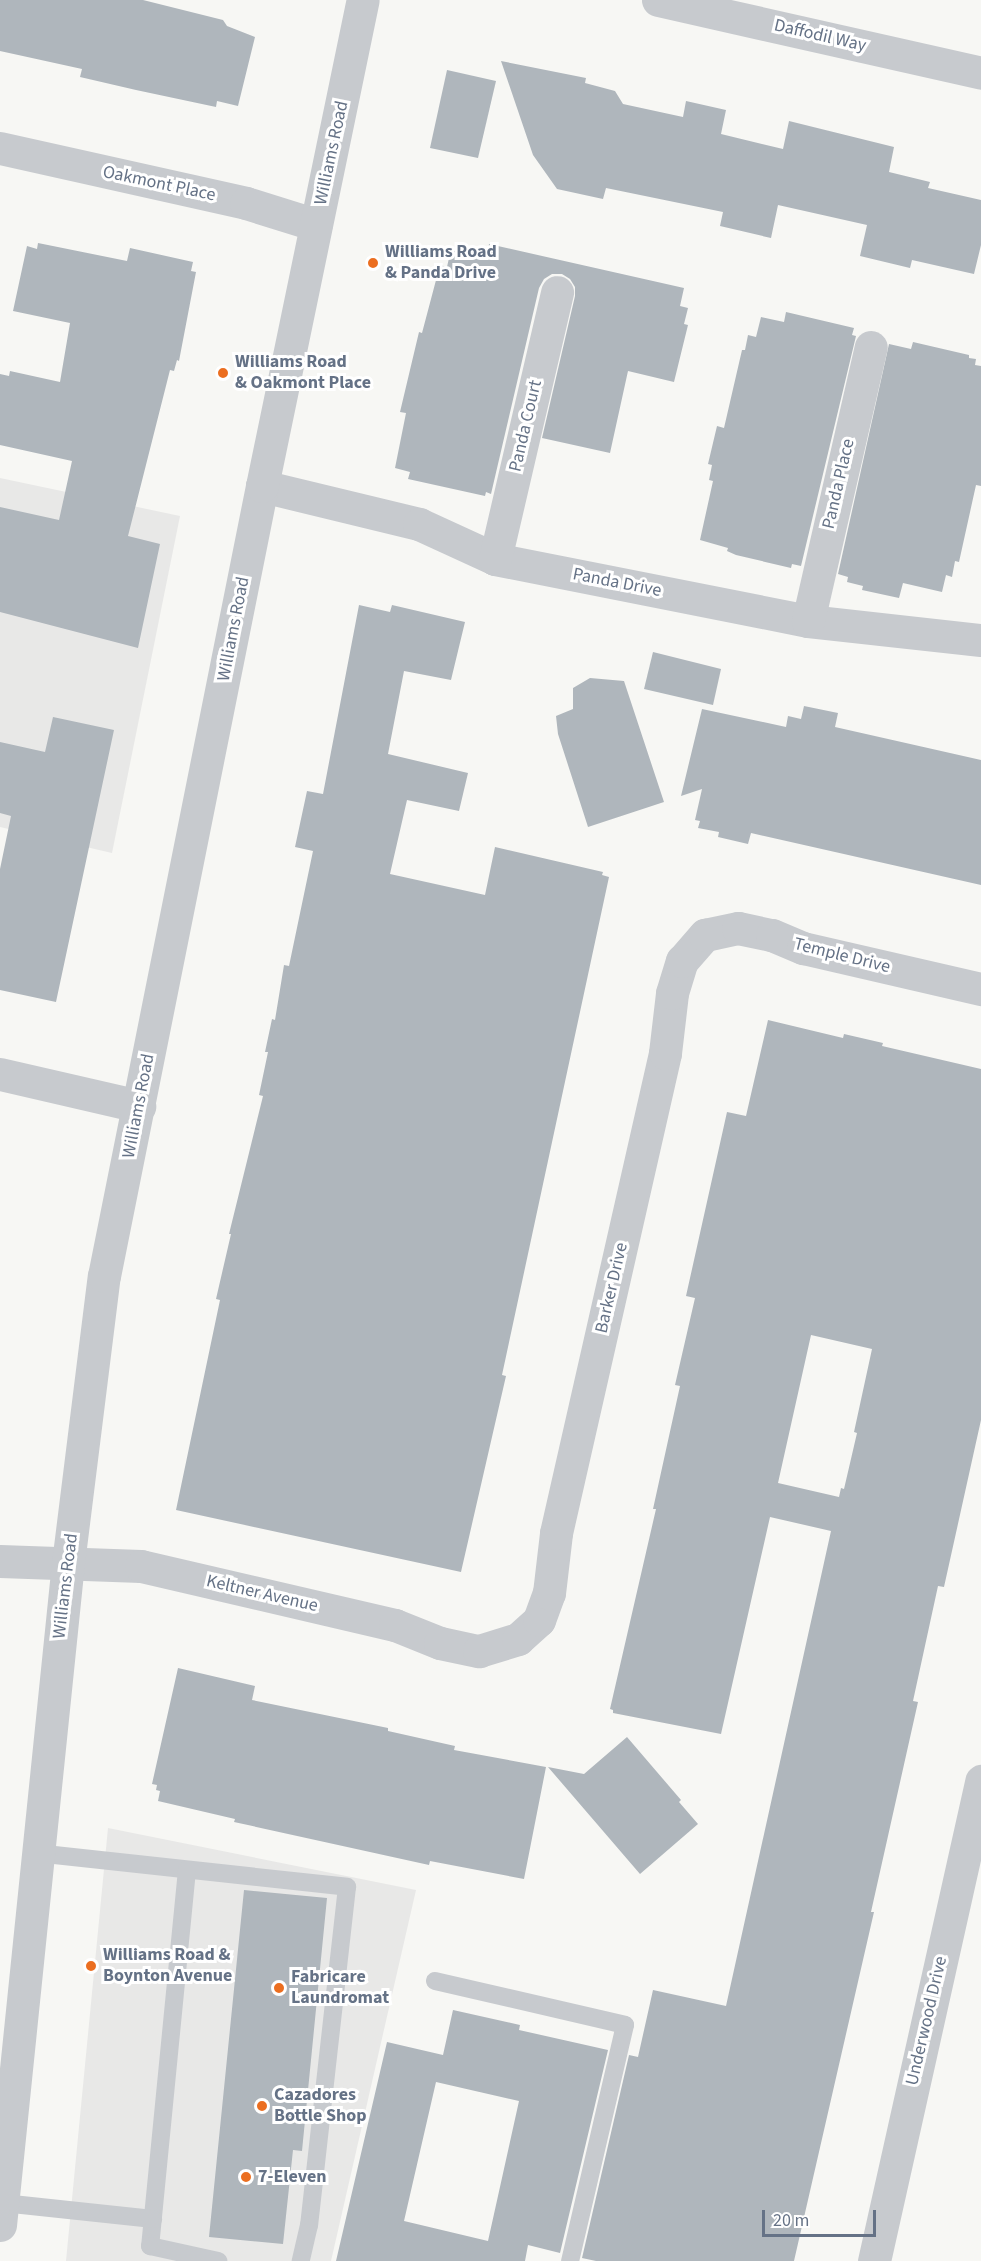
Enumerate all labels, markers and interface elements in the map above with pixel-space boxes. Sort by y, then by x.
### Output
street label: Daffodil Way [772,15,868,57]
street label: Williams Road [310,99,354,207]
street label: Oakmont Place [101,162,217,206]
place label: Williams Road & Panda Drive [385,242,497,284]
marker: Williams Road & Panda Drive [366,256,380,270]
place label: Williams Road & Oakmont Place [235,352,371,394]
marker: Williams Road & Oakmont Place [216,366,230,380]
street label: Panda Court [505,378,547,474]
street label: Panda Place [818,437,860,531]
street label: Panda Drive [571,564,663,602]
street label: Williams Road [213,575,255,683]
street label: Temple Drive [792,934,892,978]
street label: Williams Road [118,1052,160,1160]
street label: Barker Drive [591,1241,633,1335]
street label: Williams Road [49,1532,83,1640]
street label: Keltner Avenue [204,1571,320,1617]
place label: Williams Road & Boynton Avenue [103,1945,232,1988]
street label: Underwood Drive [902,1954,952,2088]
marker: Williams Road & Boynton Avenue [84,1959,98,1973]
place label: Fabricare Laundromat [291,1967,389,2010]
marker: Fabricare Laundromat [272,1981,286,1995]
place label: Cazadores Bottle Shop [274,2085,366,2128]
marker: Cazadores Bottle Shop [255,2099,269,2113]
place label: 7-Eleven [258,2166,327,2188]
marker: 7-Eleven [239,2170,253,2184]
scale bar [765,2198,879,2236]
text: 20 m [773,2208,809,2233]

